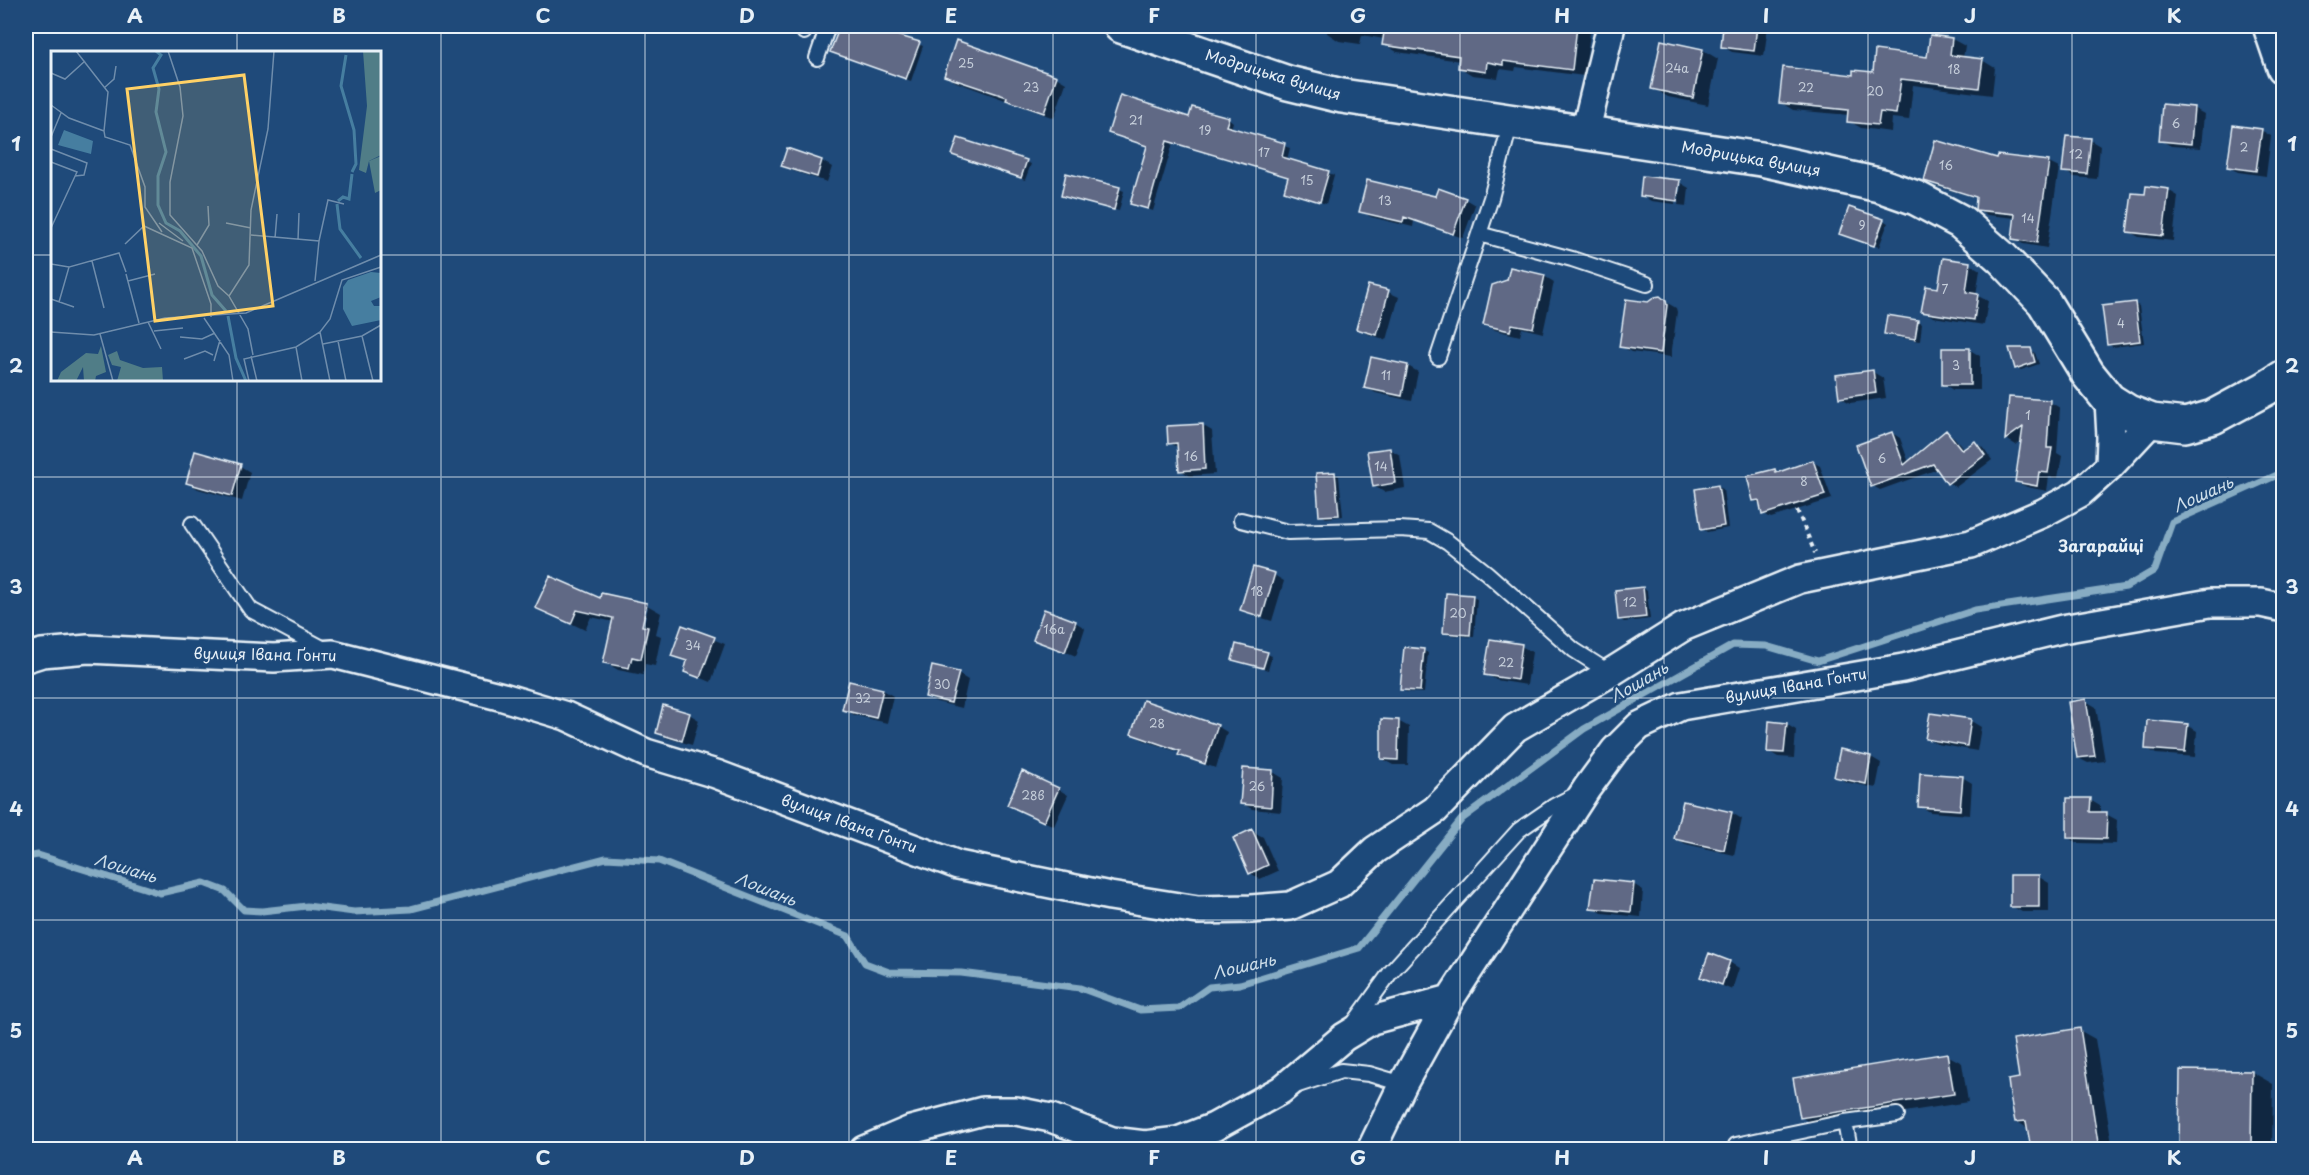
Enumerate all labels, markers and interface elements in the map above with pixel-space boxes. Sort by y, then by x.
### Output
text: A [127,0,143,30]
text: B [332,0,346,30]
text: C [535,0,551,30]
text: D [739,0,755,30]
text: E [945,0,957,30]
text: F [1148,0,1160,30]
text: G [1350,0,1366,30]
text: H [1554,0,1570,30]
text: I [1763,0,1769,30]
text: J [1964,0,1976,30]
text: K [2167,0,2182,30]
street label: Модрицька вулиця [1203,42,1344,105]
inset map [51,51,381,381]
house number: 25 [958,54,974,72]
house number: 24а [1665,59,1689,77]
house number: 18 [1948,60,1960,78]
house number: 23 [1023,78,1039,96]
house number: 22 [1798,78,1814,96]
house number: 20 [1866,82,1884,100]
house number: 21 [1129,111,1143,129]
house number: 6 [2172,114,2180,132]
house number: 19 [1199,121,1211,139]
text: 1 [11,128,21,158]
text: 1 [2287,128,2297,158]
street label: Модрицька вулиця [1680,134,1823,181]
house number: 2 [2240,138,2248,156]
house number: 17 [1258,143,1270,161]
house number: 12 [2069,145,2083,163]
house number: 16 [1939,156,1953,174]
house number: 15 [1300,171,1314,189]
house number: 13 [1378,191,1392,209]
house number: 14 [2021,209,2035,227]
house number: 9 [1858,216,1866,234]
house number: 7 [1942,280,1949,298]
house number: 4 [2117,314,2125,332]
text: 2 [9,350,23,380]
text: 2 [2285,350,2299,380]
house number: 3 [1952,356,1960,374]
house number: 11 [1381,366,1391,384]
house number: 1 [2025,406,2031,424]
house number: 16 [1184,447,1198,465]
house number: 6 [1878,449,1886,467]
house number: 14 [1374,457,1388,475]
water label: Лошань [2169,469,2237,517]
house number: 8 [1800,472,1808,490]
district label: Загарайці [2057,533,2144,557]
text: 3 [9,571,23,601]
text: 3 [2285,571,2299,601]
house number: 18 [1251,582,1263,600]
house number: 12 [1623,593,1637,611]
house number: 20 [1449,604,1467,622]
house number: 16а [1043,620,1065,638]
house number: 34 [685,636,701,654]
street label: вулиця Івана Ґонти [193,641,337,666]
house number: 22 [1498,653,1514,671]
water label: Лошань [1605,654,1673,707]
street label: вулиця Івана Ґонти [1723,661,1868,708]
house number: 30 [934,675,951,693]
house number: 32 [855,689,871,707]
house number: 28 [1149,714,1165,732]
house number: 26 [1249,777,1265,795]
house number: 28в [1022,786,1044,804]
street label: вулиця Івана Ґонти [778,787,921,858]
text: 4 [9,793,23,823]
text: 4 [2285,793,2299,823]
water label: Лошань [92,846,161,888]
water label: Лошань [732,865,801,911]
water label: Лошань [1210,946,1278,984]
text: 5 [10,1015,22,1045]
text: 5 [2286,1015,2298,1045]
text: A [127,1142,143,1172]
text: B [332,1142,346,1172]
text: C [535,1142,551,1172]
text: D [739,1142,755,1172]
text: E [945,1142,957,1172]
text: F [1148,1142,1160,1172]
text: G [1350,1142,1366,1172]
text: H [1554,1142,1570,1172]
text: I [1763,1142,1769,1172]
text: J [1964,1142,1976,1172]
text: K [2167,1142,2182,1172]

